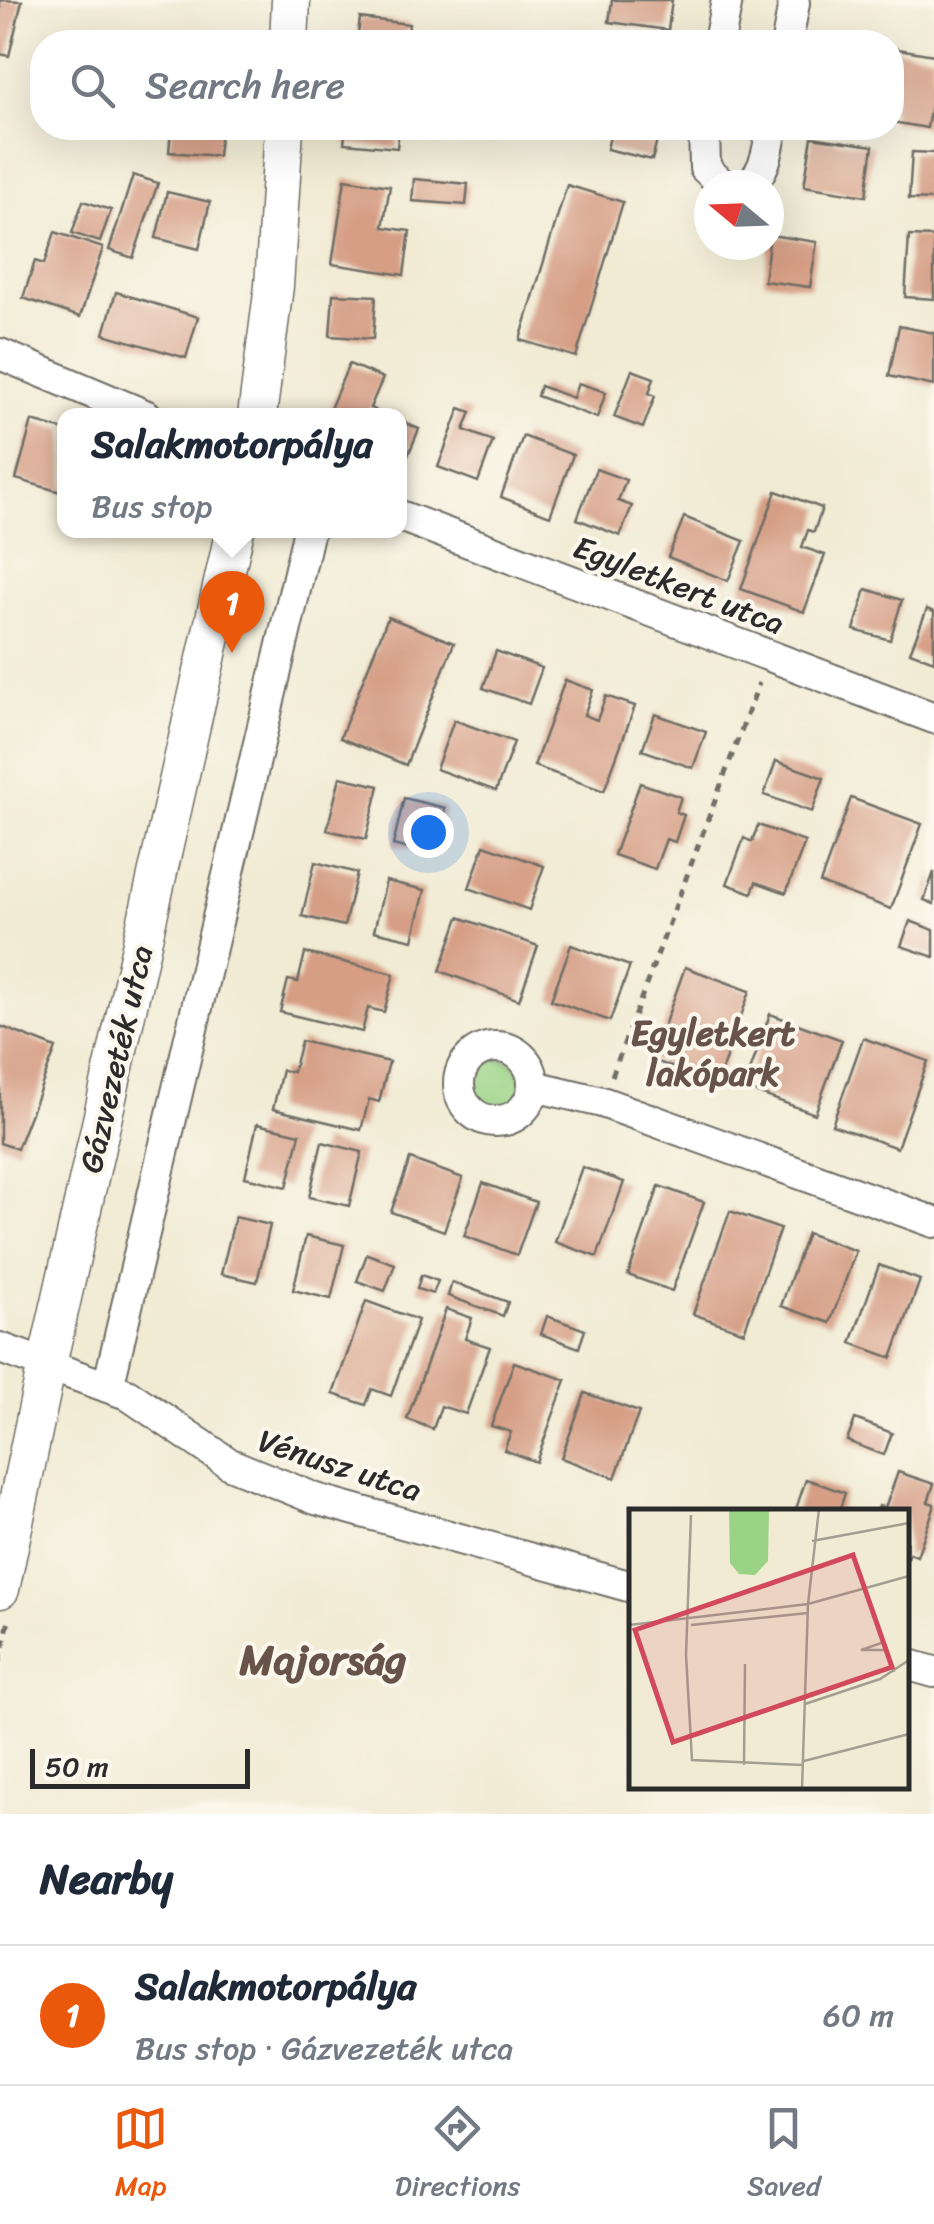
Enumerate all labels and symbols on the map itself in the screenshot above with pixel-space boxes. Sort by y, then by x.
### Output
north arrow [694,170,784,260]
street label: Egyletkert utca [565,519,793,652]
pin: 1 [200,570,264,653]
your location [403,807,454,858]
street label: Gázvezeték utca [63,940,170,1179]
district label: Egyletkert lakópark [631,1002,796,1104]
street label: Vénusz utca [251,1412,429,1519]
inset map [629,1509,909,1789]
district label: Majorság [238,1623,407,1697]
scale bar [30,1744,250,1788]

